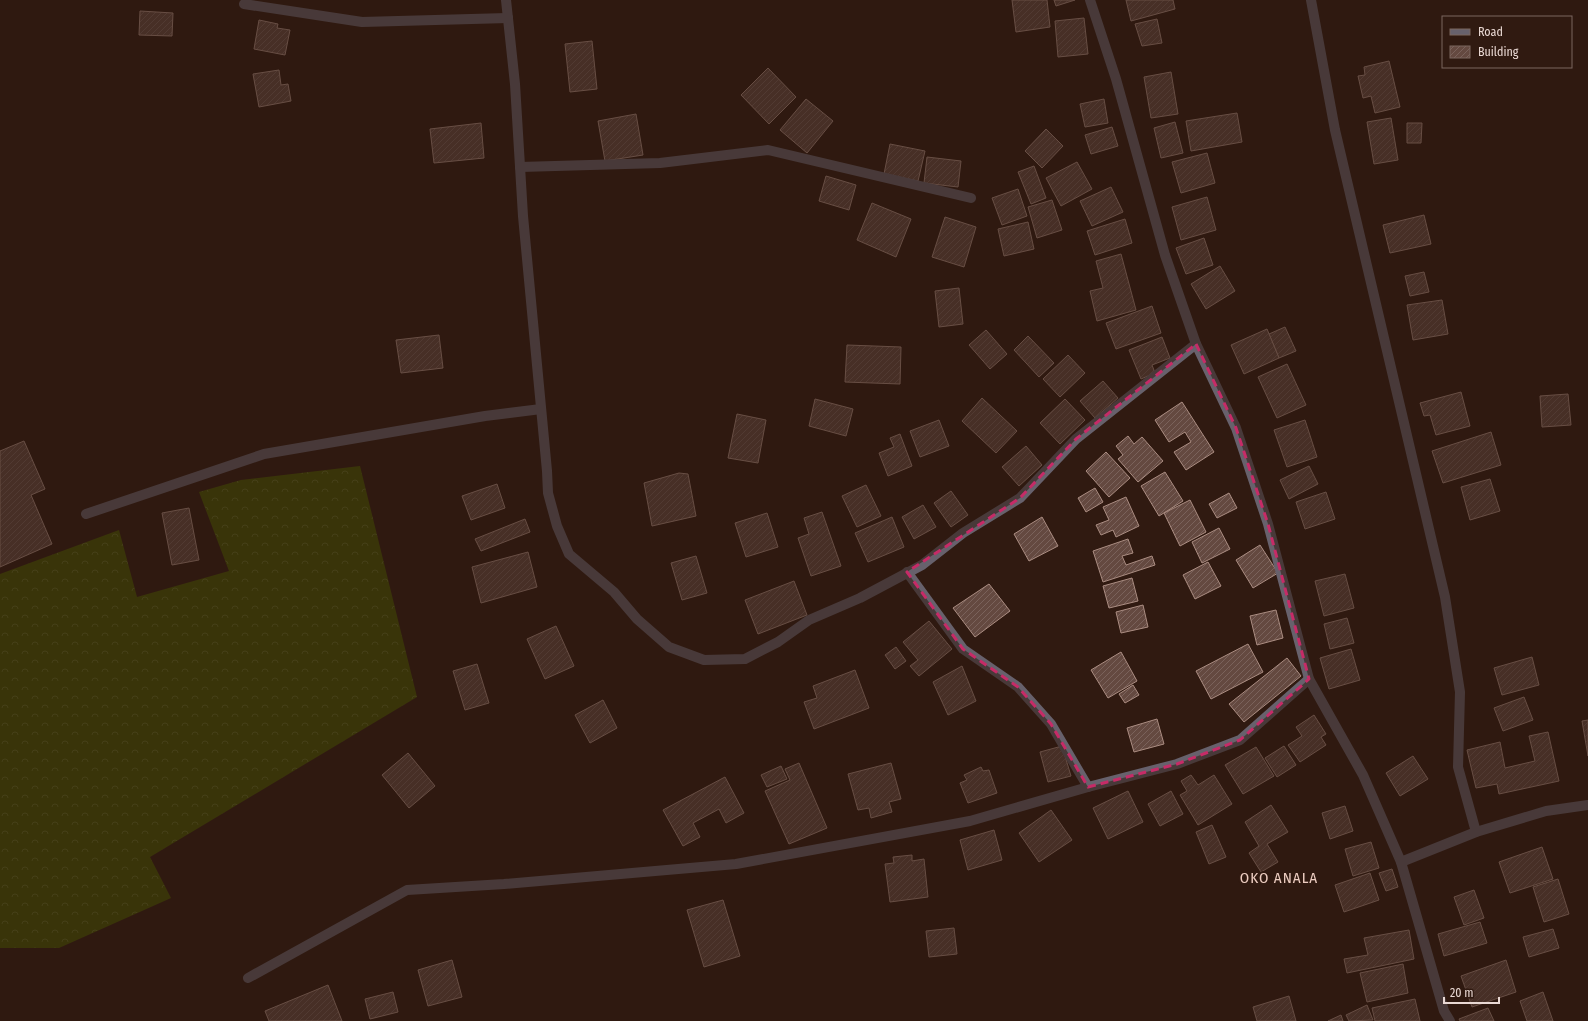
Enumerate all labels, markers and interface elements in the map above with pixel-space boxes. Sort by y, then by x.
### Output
legend [1442,16,1572,68]
text: Road [1478,25,1503,39]
text: Building [1478,45,1519,59]
district label: OKO ANALA [1240,869,1318,887]
scale bar [1444,979,1499,1005]
text: 20 m [1450,986,1474,1000]

